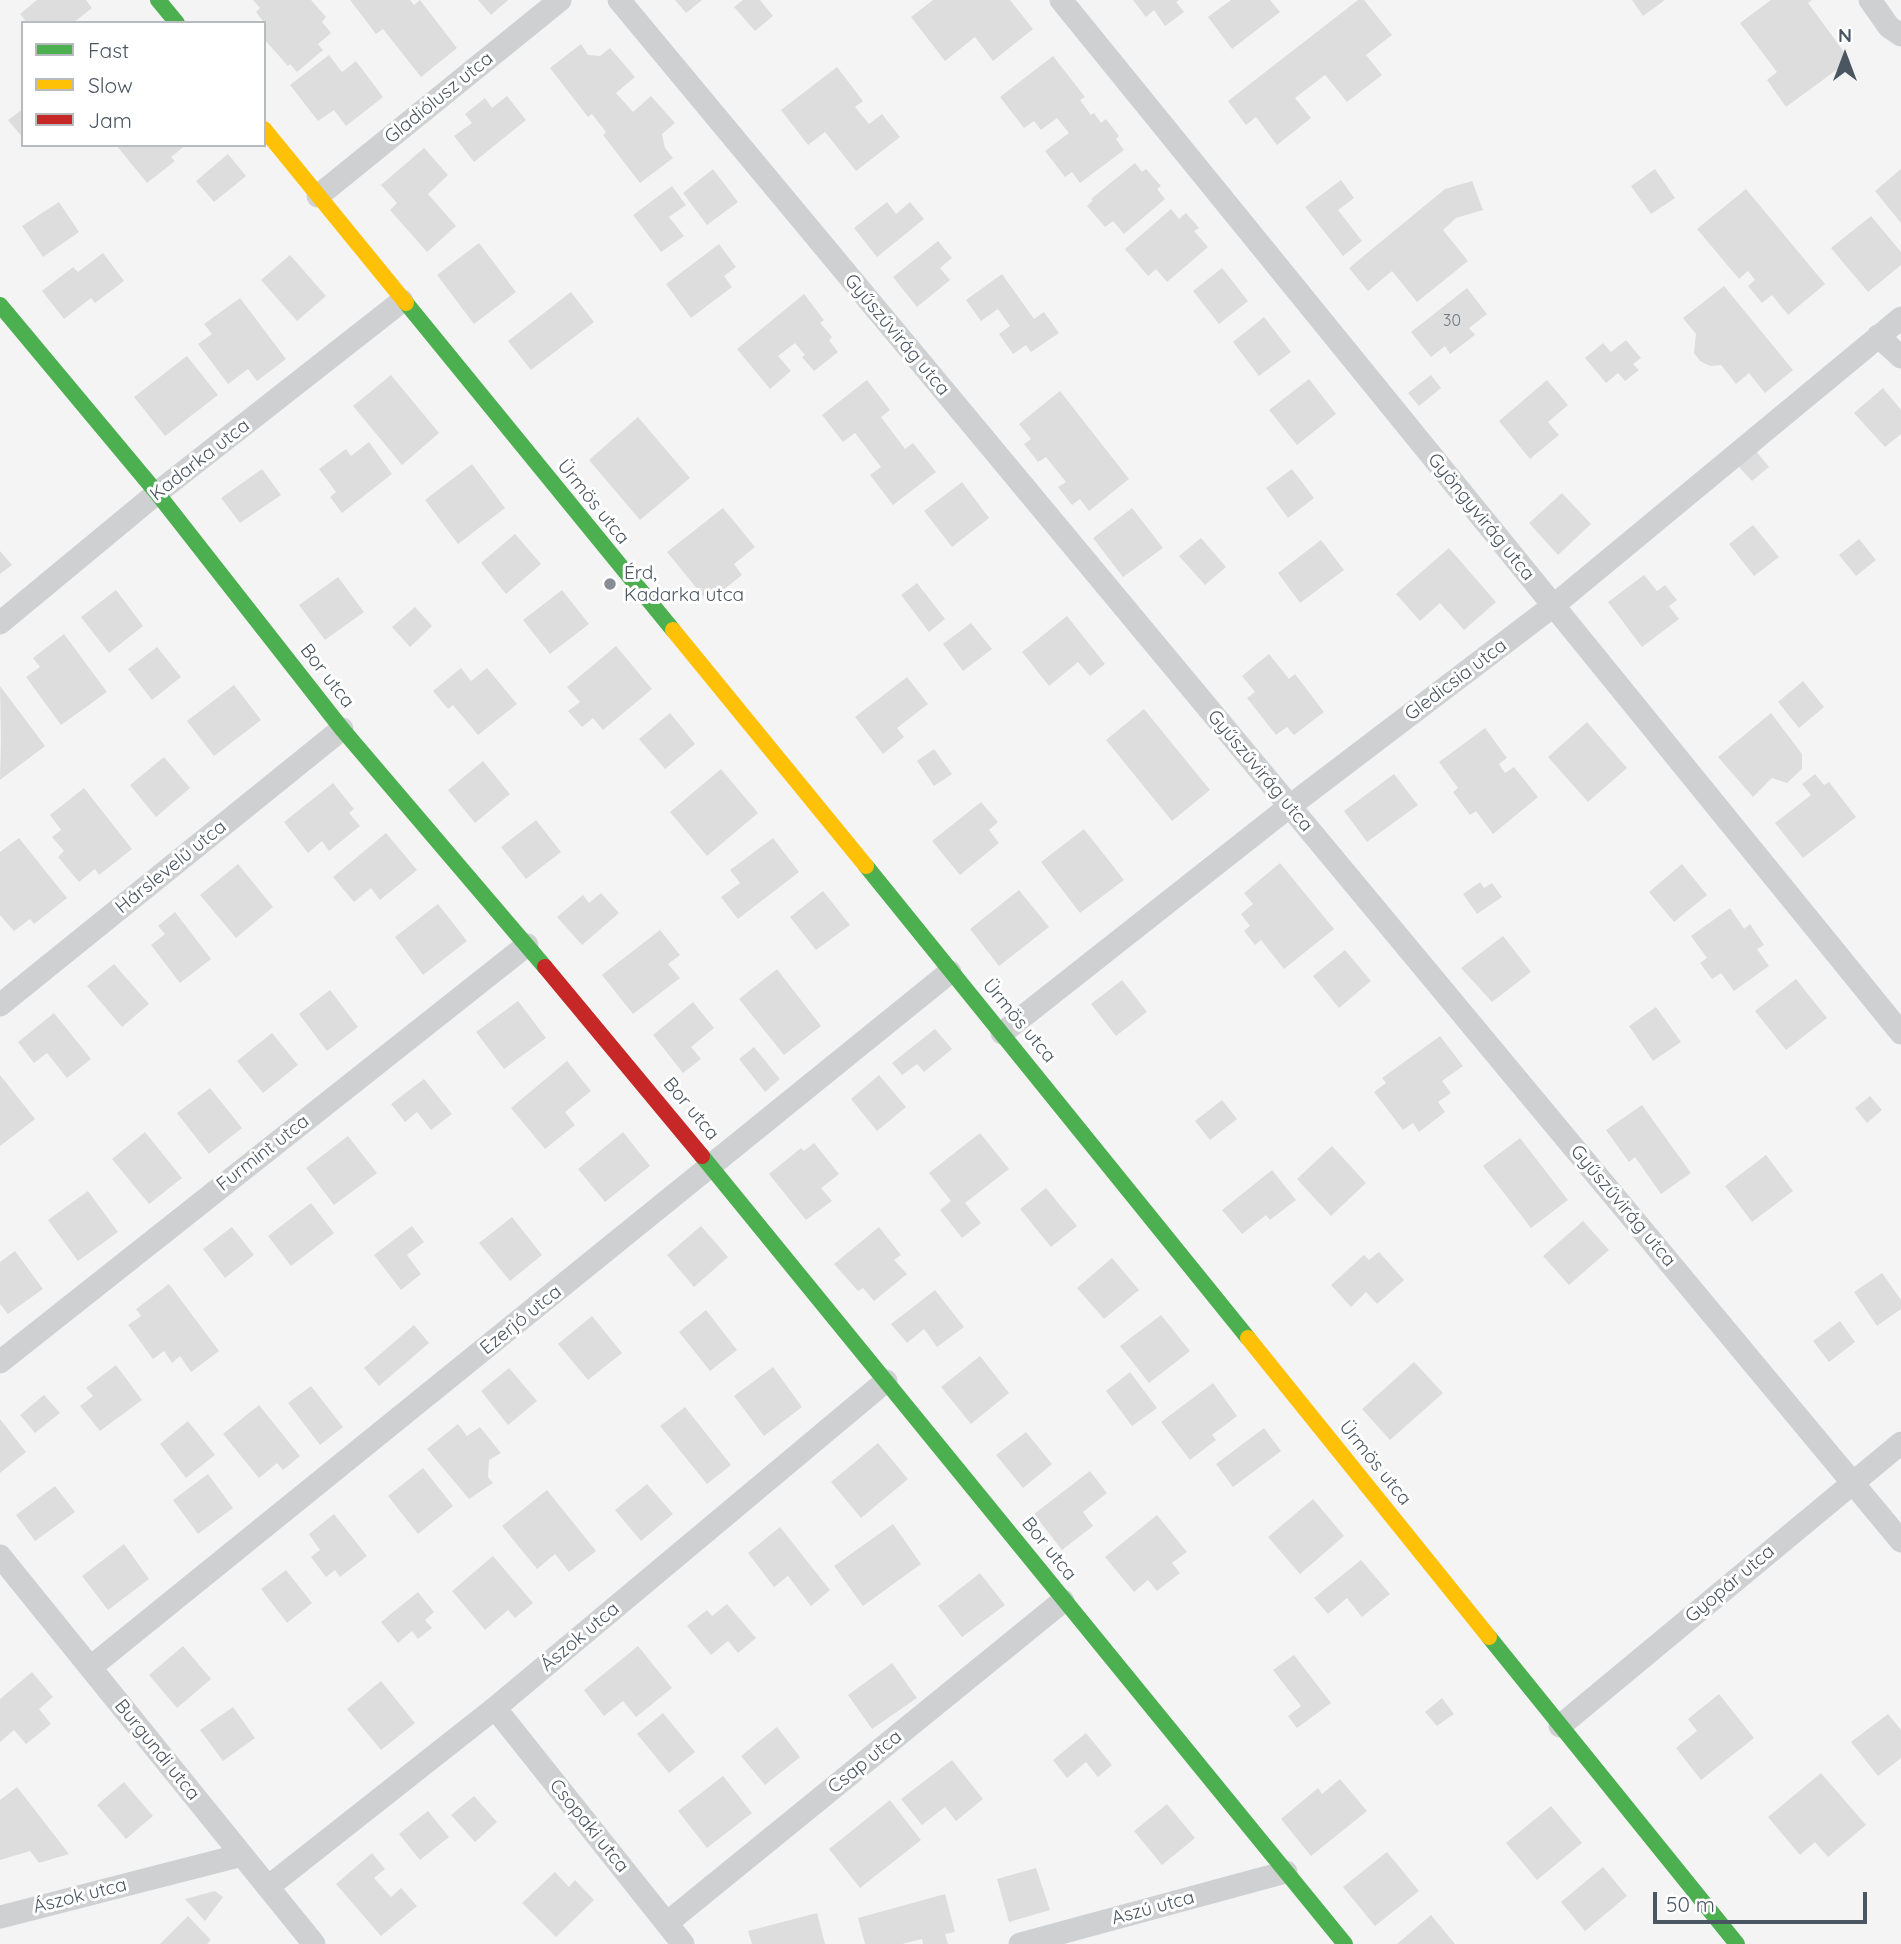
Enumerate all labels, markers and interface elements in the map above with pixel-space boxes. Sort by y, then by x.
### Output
legend [21,21,266,147]
north arrow [1810,21,1880,91]
text: N [1838,23,1852,47]
text: Fast [88,37,129,63]
street label: Gladiólusz utca [380,47,498,149]
text: Slow [88,72,133,98]
text: Jam [88,107,132,133]
street label: Gyűszűvirág utca [839,269,955,401]
house number: 30 [1443,311,1461,331]
street label: Kadarka utca [146,414,254,506]
street label: Gyöngyvirág utca [1423,449,1539,585]
street label: Ürmös utca [552,455,634,549]
place label: Érd, Kadarka utca [624,562,744,606]
marker: Érd, Kadarka utca [602,576,618,592]
street label: Gledicsia utca [1401,634,1511,726]
street label: Bor utca [295,639,359,713]
street label: Gyűszűvirág utca [1202,705,1318,837]
street label: Hárslevelű utca [111,815,231,919]
street label: Ürmös utca [977,974,1061,1068]
street label: Bor utca [658,1073,724,1145]
street label: Furmint utca [212,1110,314,1196]
street label: Gyűszűvirág utca [1565,1140,1681,1272]
street label: Ezerjó utca [476,1280,566,1360]
street label: Ürmös utca [1334,1416,1416,1510]
street label: Bor utca [1017,1513,1081,1585]
street label: Gyopár utca [1681,1540,1779,1628]
street label: Ászok utca [536,1598,624,1676]
street label: Burgundi utca [109,1695,205,1805]
street label: Csap utca [824,1725,906,1799]
street label: Csopaki utca [544,1775,634,1877]
street label: Ászok utca [31,1873,129,1919]
scale bar [1656,1878,1870,1922]
street label: Aszú utca [1109,1886,1197,1930]
text: 50 m [1666,1891,1715,1917]

